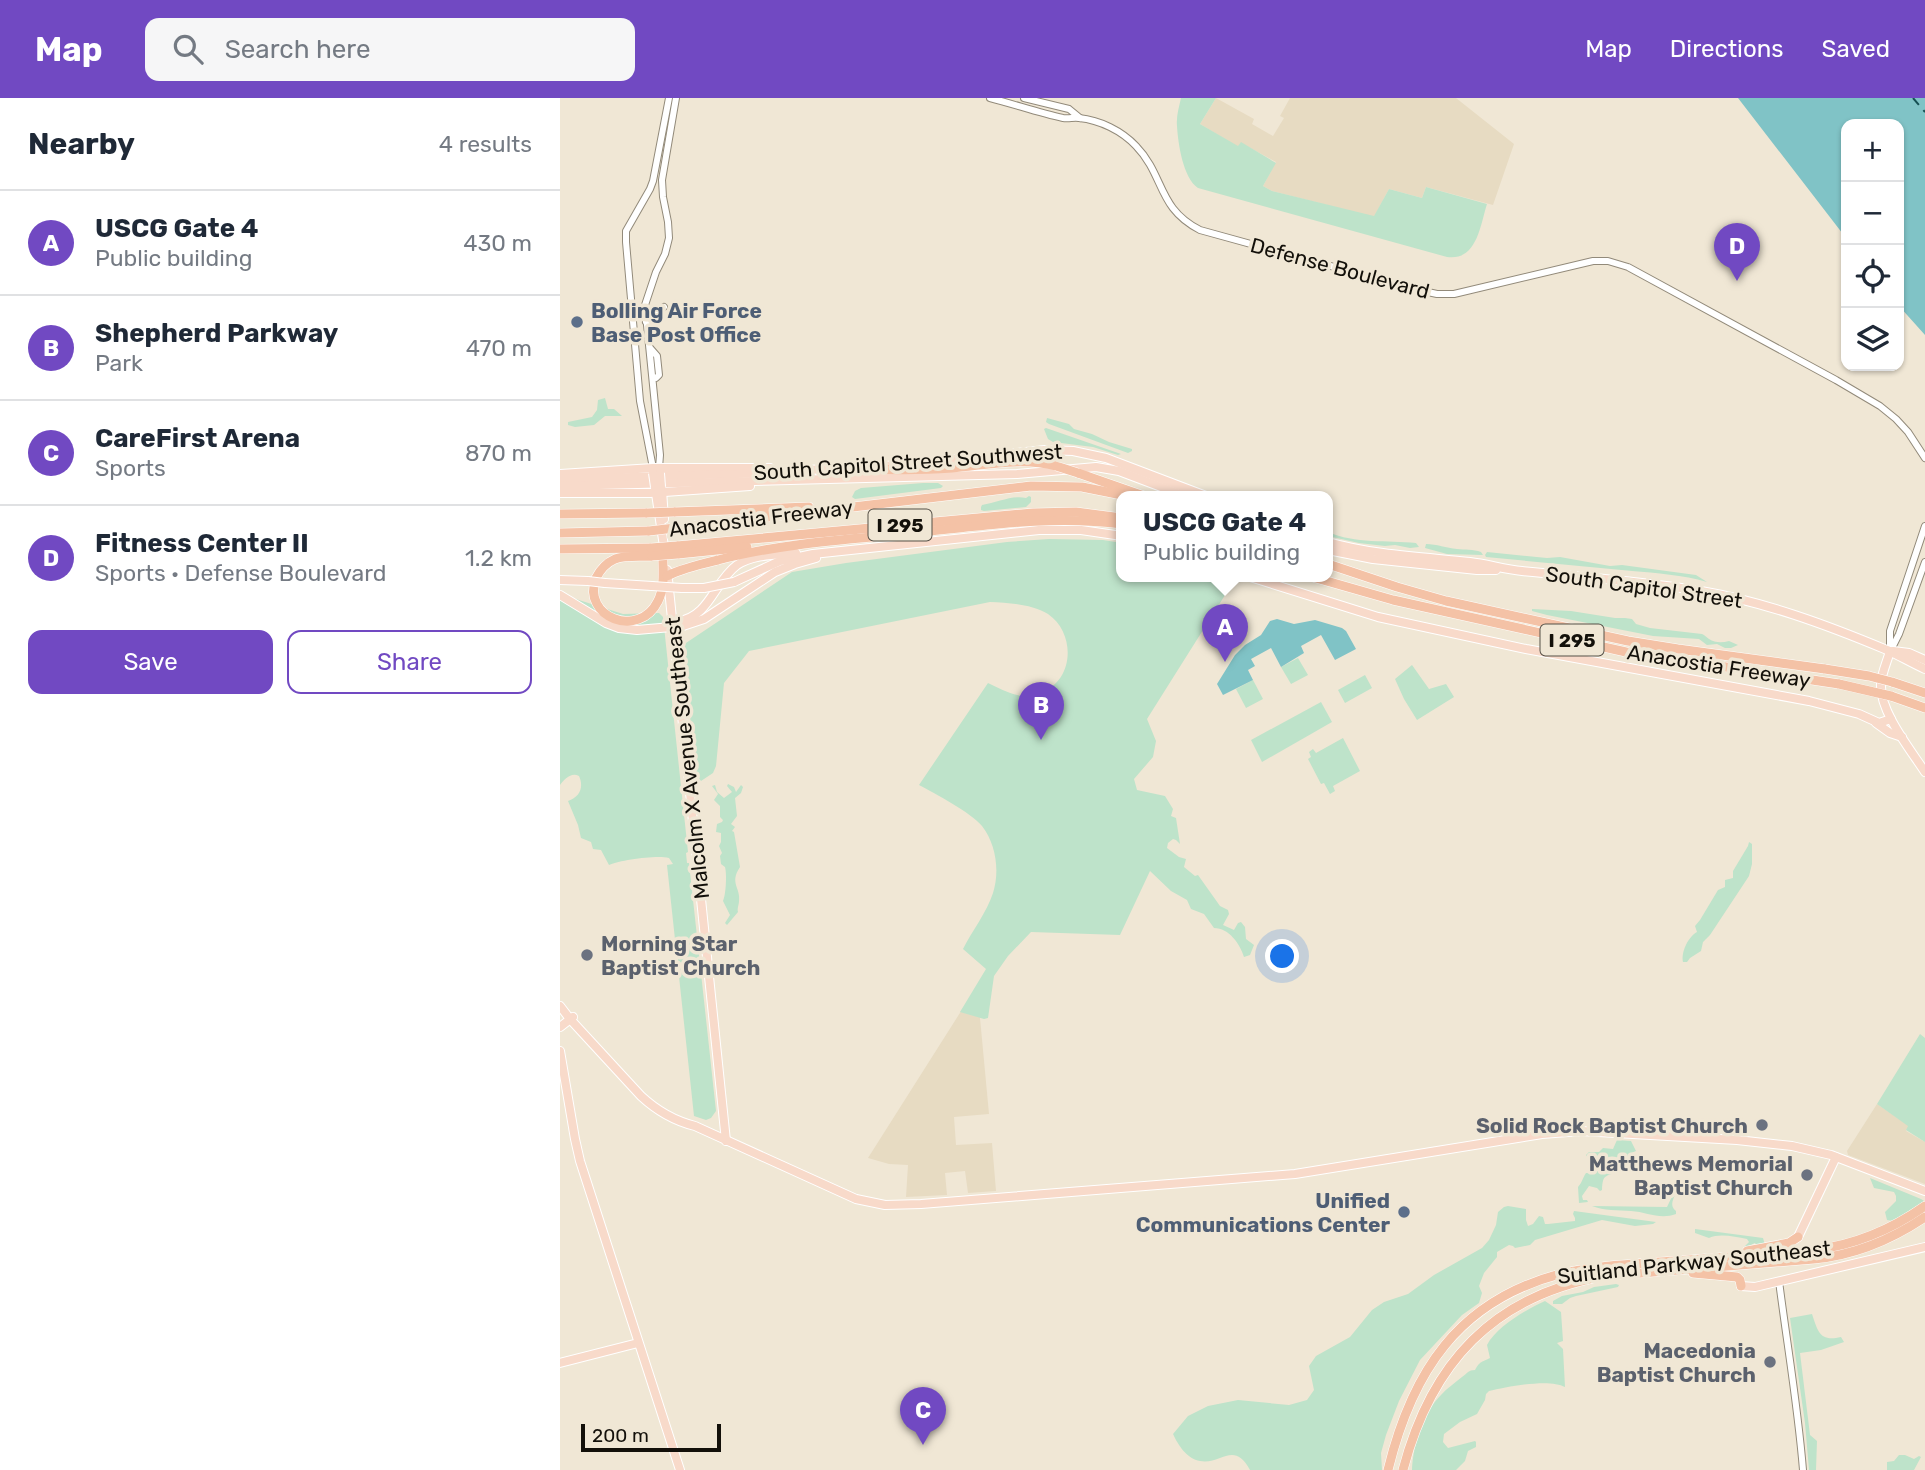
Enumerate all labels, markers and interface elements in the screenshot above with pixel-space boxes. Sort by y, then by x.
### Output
search box [145,18,635,81]
text: Map [35,30,103,69]
icon: search [169,30,207,68]
text: Search here [225,34,370,65]
text: Map [1585,35,1632,63]
text: Directions [1670,35,1783,63]
text: Saved [1821,35,1890,63]
map controls [1841,119,1904,371]
button: + [1841,119,1904,182]
text: Nearby [28,126,135,162]
text: 4 results [439,130,532,158]
button: − [1841,182,1904,245]
text: USCG Gate 4 [95,213,258,244]
pin: D [1714,223,1760,281]
text: A [43,229,59,257]
text: 430 m [463,229,532,257]
street label: Defense Boulevard [1248,232,1432,304]
text: Public building [95,244,252,272]
button: locate [1841,245,1904,308]
place label: Bolling Air Force Base Post Office [591,298,762,347]
button: layers [1841,308,1904,371]
marker: Bolling Air Force Base Post Office [569,314,585,330]
text: Shepherd Parkway [95,318,338,349]
text: B [43,334,59,362]
text: 470 m [466,334,532,362]
text: Park [95,349,143,377]
text: CareFirst Arena [95,423,300,454]
text: C [43,439,59,467]
text: 870 m [465,439,532,467]
street label: South Capitol Street Southwest [753,439,1063,485]
text: Sports [95,454,166,482]
popup [1116,491,1333,582]
street label: Anacostia Freeway [668,494,855,542]
text: USCG Gate 4 [1143,507,1306,538]
road number: I 295 [868,510,932,540]
text: Fitness Center II [95,528,309,559]
text: Public building [1143,538,1300,566]
text: D [43,544,59,572]
text: 1.2 km [465,544,532,572]
text: Sports · Defense Boulevard [95,559,386,587]
street label: South Capitol Street [1544,561,1744,613]
pin: A [1202,604,1248,662]
street label: Malcolm X Avenue Southeast [660,616,714,900]
road number: I 295 [1541,624,1604,656]
button: Save [28,630,273,694]
button: Share [287,630,532,694]
street label: Anacostia Freeway [1626,639,1813,693]
pin: B [1018,682,1064,740]
place label: Morning Star Baptist Church [601,931,760,980]
your location [1265,939,1299,973]
marker: Morning Star Baptist Church [579,947,595,963]
place label: Solid Rock Baptist Church [1476,1113,1748,1138]
marker: Solid Rock Baptist Church [1754,1117,1770,1133]
place label: Matthews Memorial Baptist Church [1589,1151,1793,1200]
marker: Matthews Memorial Baptist Church [1799,1167,1815,1183]
place label: Unified Communications Center [1136,1188,1390,1237]
marker: Unified Communications Center [1396,1204,1412,1220]
street label: Suitland Parkway Southeast [1556,1235,1832,1289]
place label: Macedonia Baptist Church [1597,1338,1756,1387]
marker: Macedonia Baptist Church [1762,1354,1778,1370]
pin: C [900,1387,946,1445]
scale bar [581,1421,721,1453]
text: 200 m [592,1424,649,1447]

